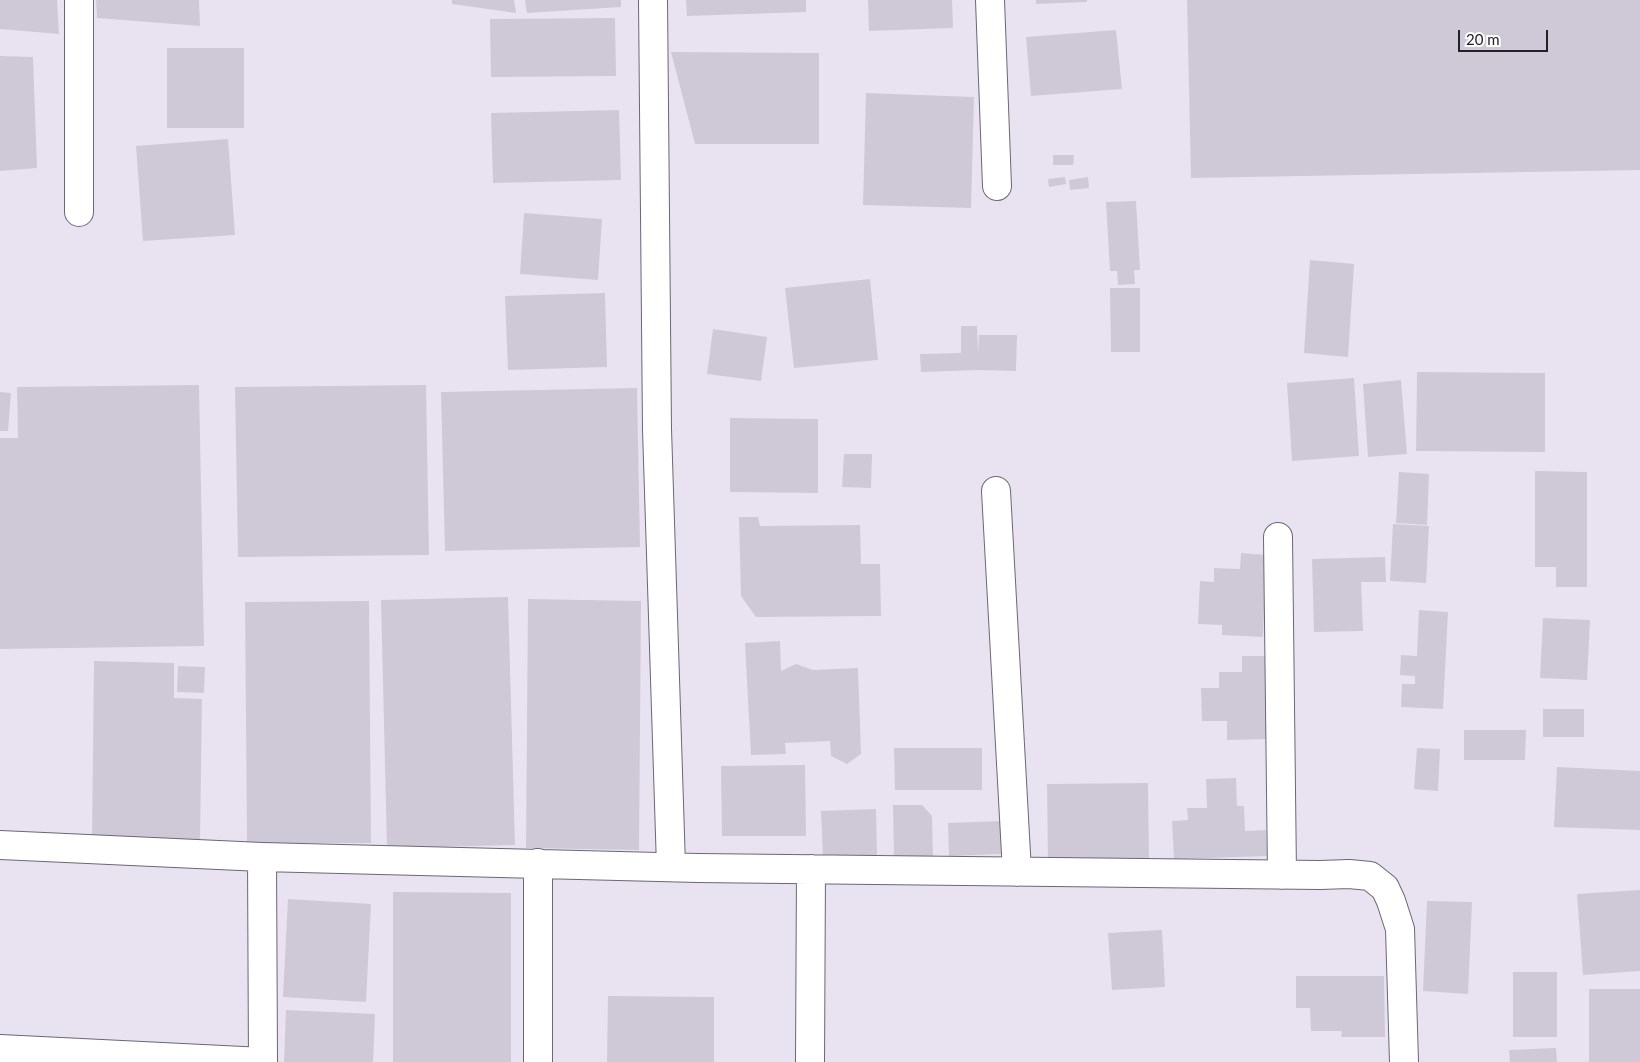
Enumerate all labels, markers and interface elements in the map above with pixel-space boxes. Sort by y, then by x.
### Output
scale bar [1460,20,1550,52]
text: 20 m [1466,30,1500,48]

